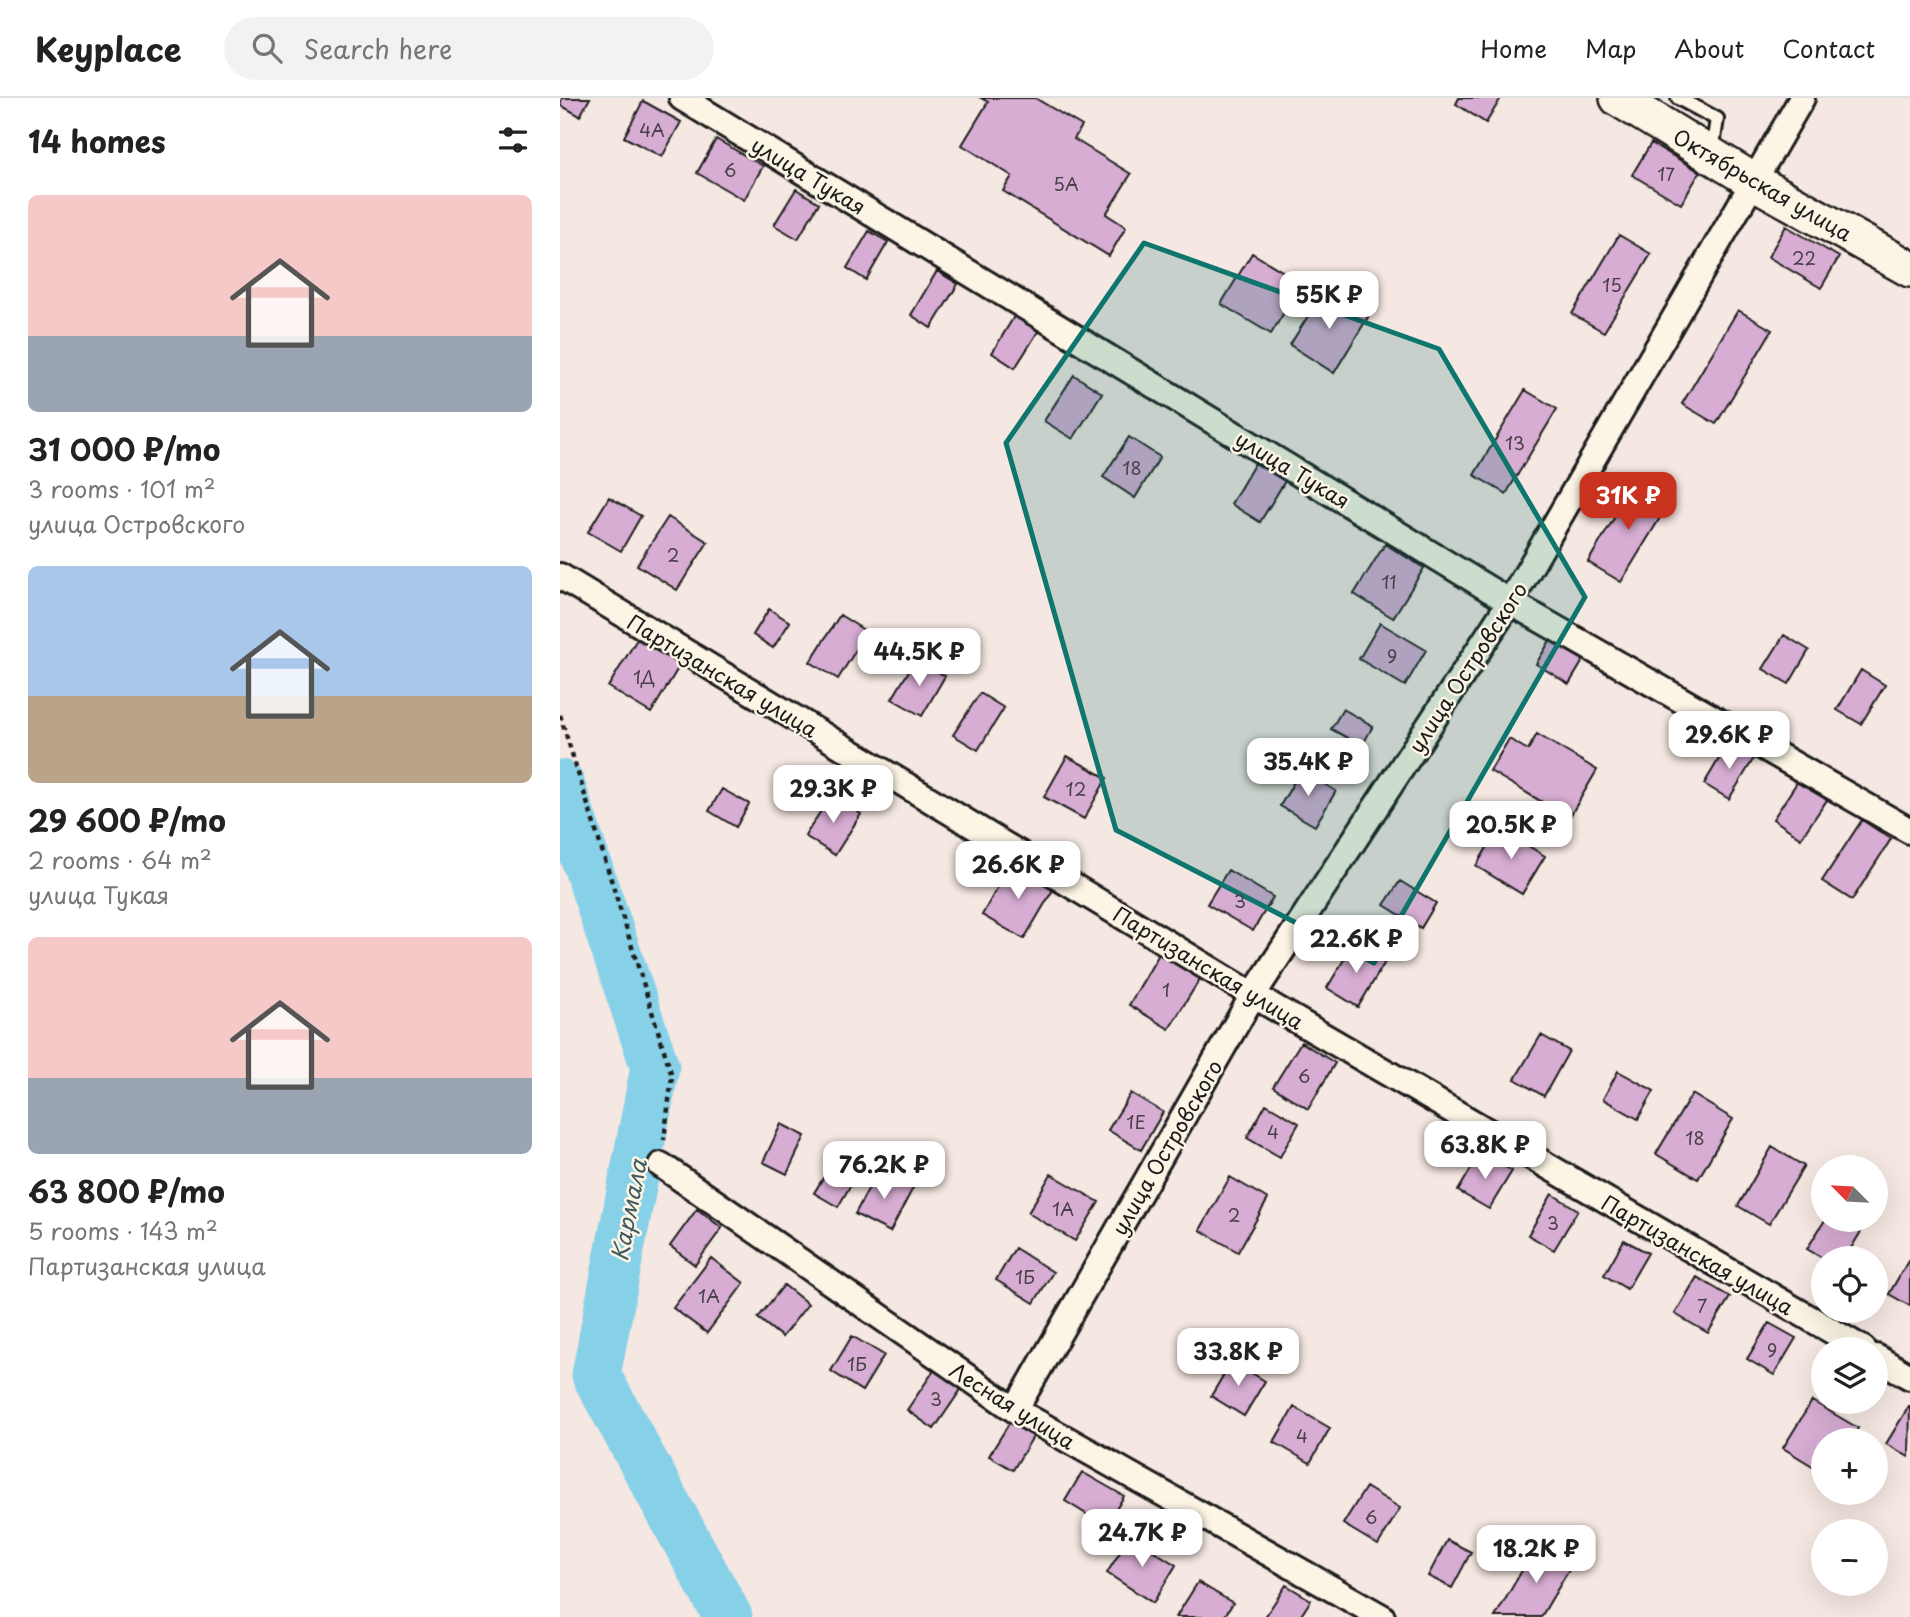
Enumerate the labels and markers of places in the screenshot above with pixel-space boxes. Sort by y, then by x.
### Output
pin: 55K ₽ [1280,272,1378,331]
pin: 31K ₽ [1579,472,1677,532]
pin: 44.5K ₽ [854,628,984,688]
pin: 29.6K ₽ [1664,712,1794,771]
pin: 35.4K ₽ [1243,738,1373,798]
pin: 29.3K ₽ [768,766,898,825]
pin: 20.5K ₽ [1446,802,1576,861]
pin: 26.6K ₽ [953,842,1083,901]
pin: 22.6K ₽ [1291,916,1421,975]
pin: 63.8K ₽ [1420,1122,1550,1181]
pin: 76.2K ₽ [819,1142,949,1201]
pin: 33.8K ₽ [1173,1328,1303,1388]
pin: 24.7K ₽ [1077,1510,1207,1569]
pin: 18.2K ₽ [1471,1526,1601,1585]

